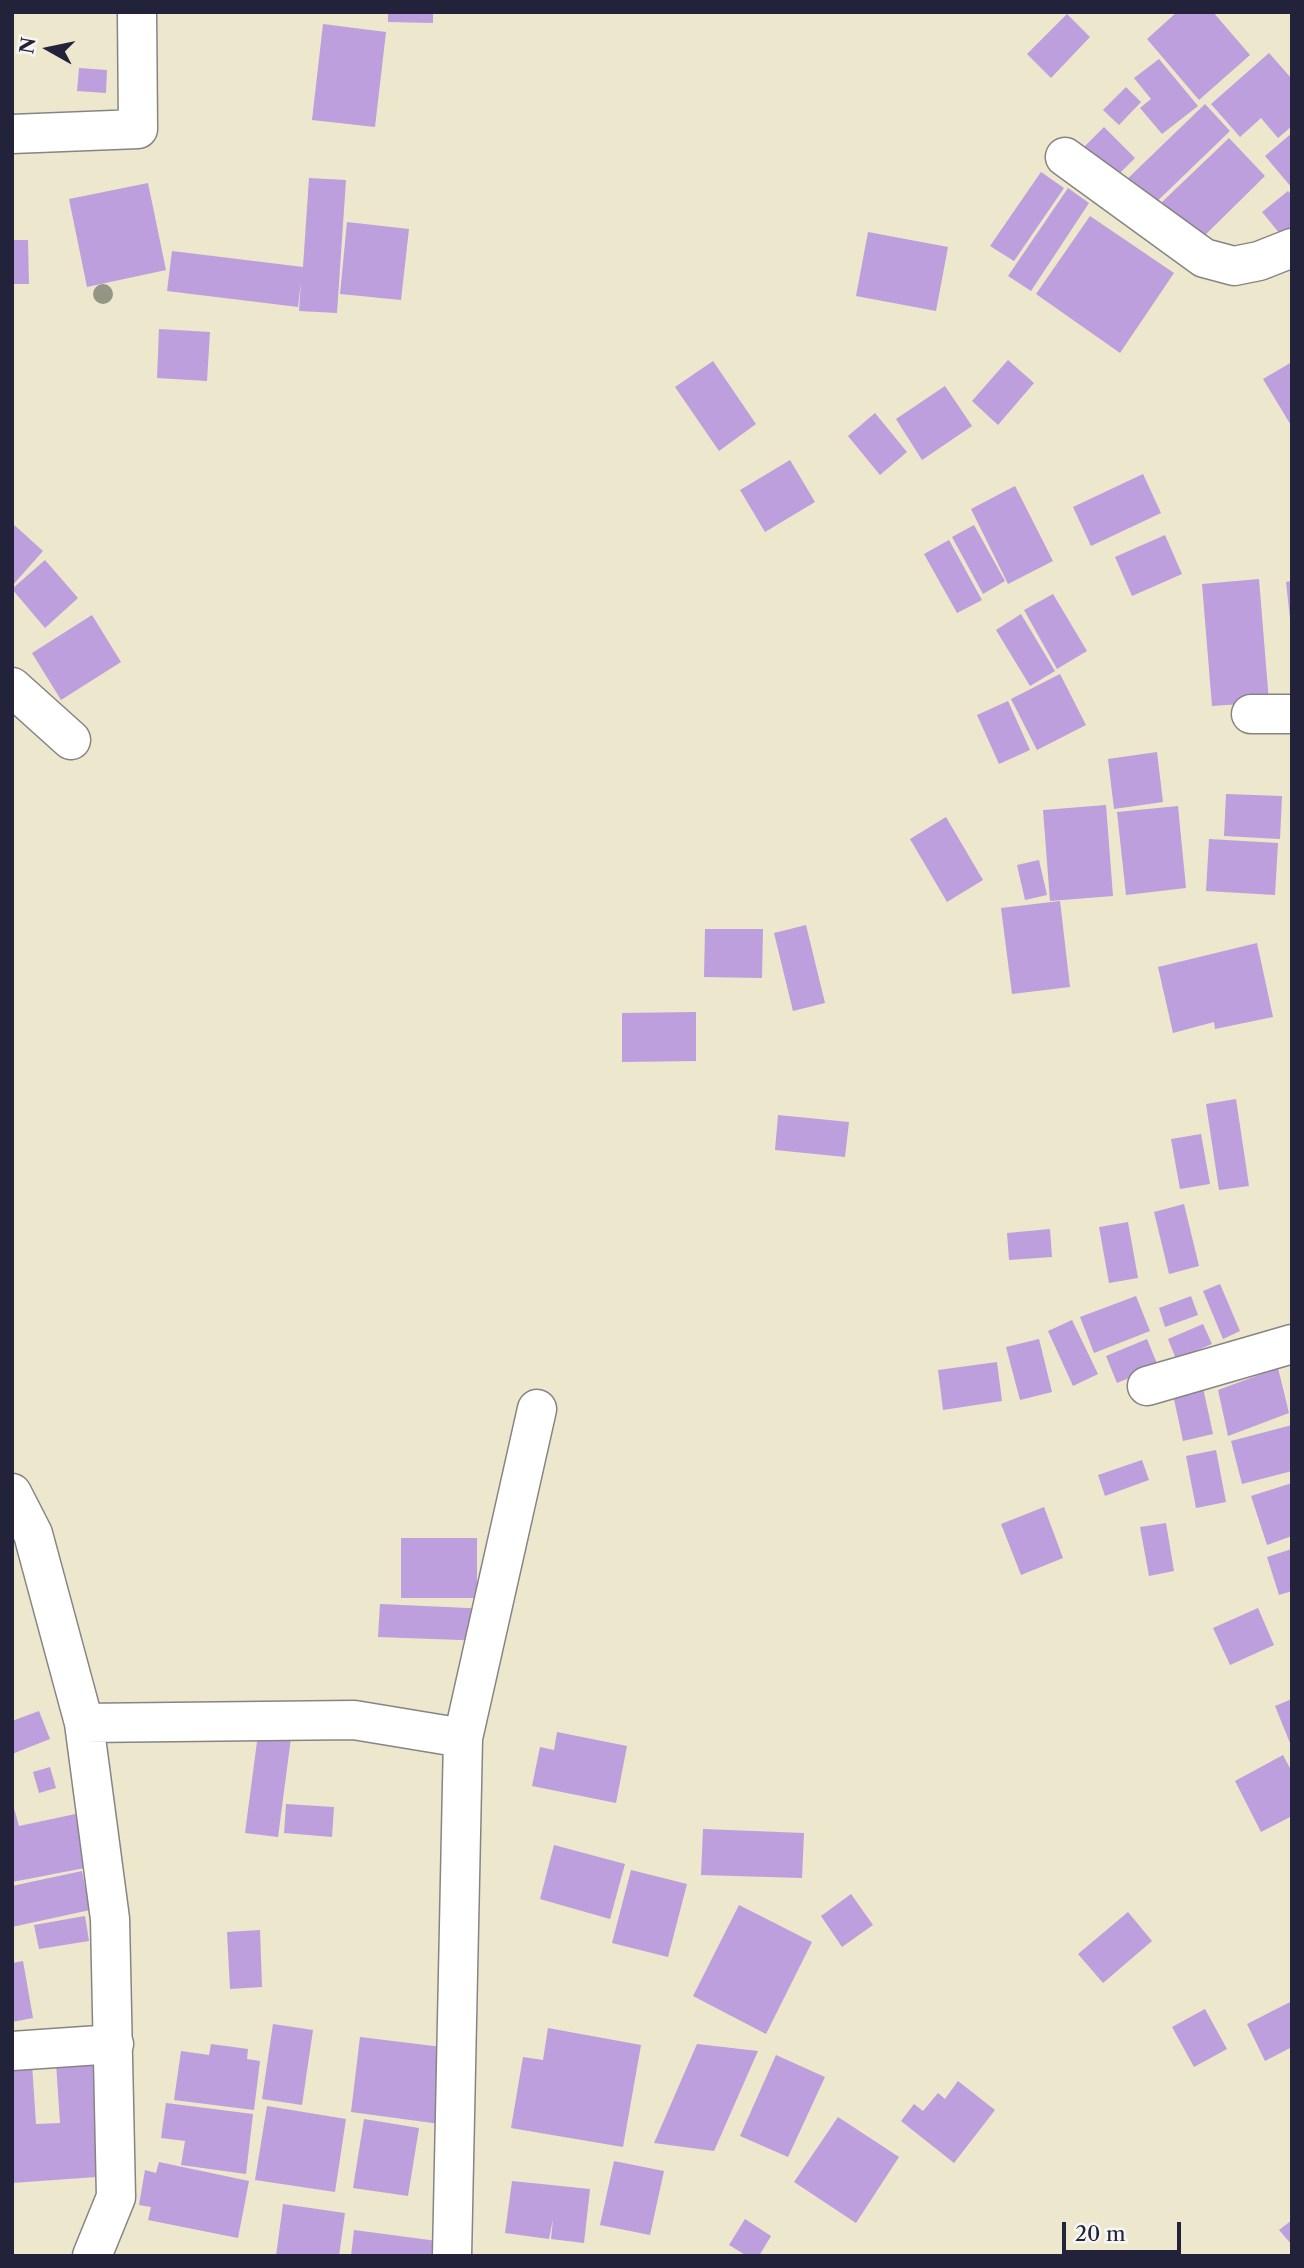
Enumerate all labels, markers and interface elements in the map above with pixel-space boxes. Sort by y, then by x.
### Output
north arrow [14,14,84,84]
text: N [15,36,40,56]
scale bar [1066,2208,1185,2252]
text: 20 m [1075,2221,1126,2246]

